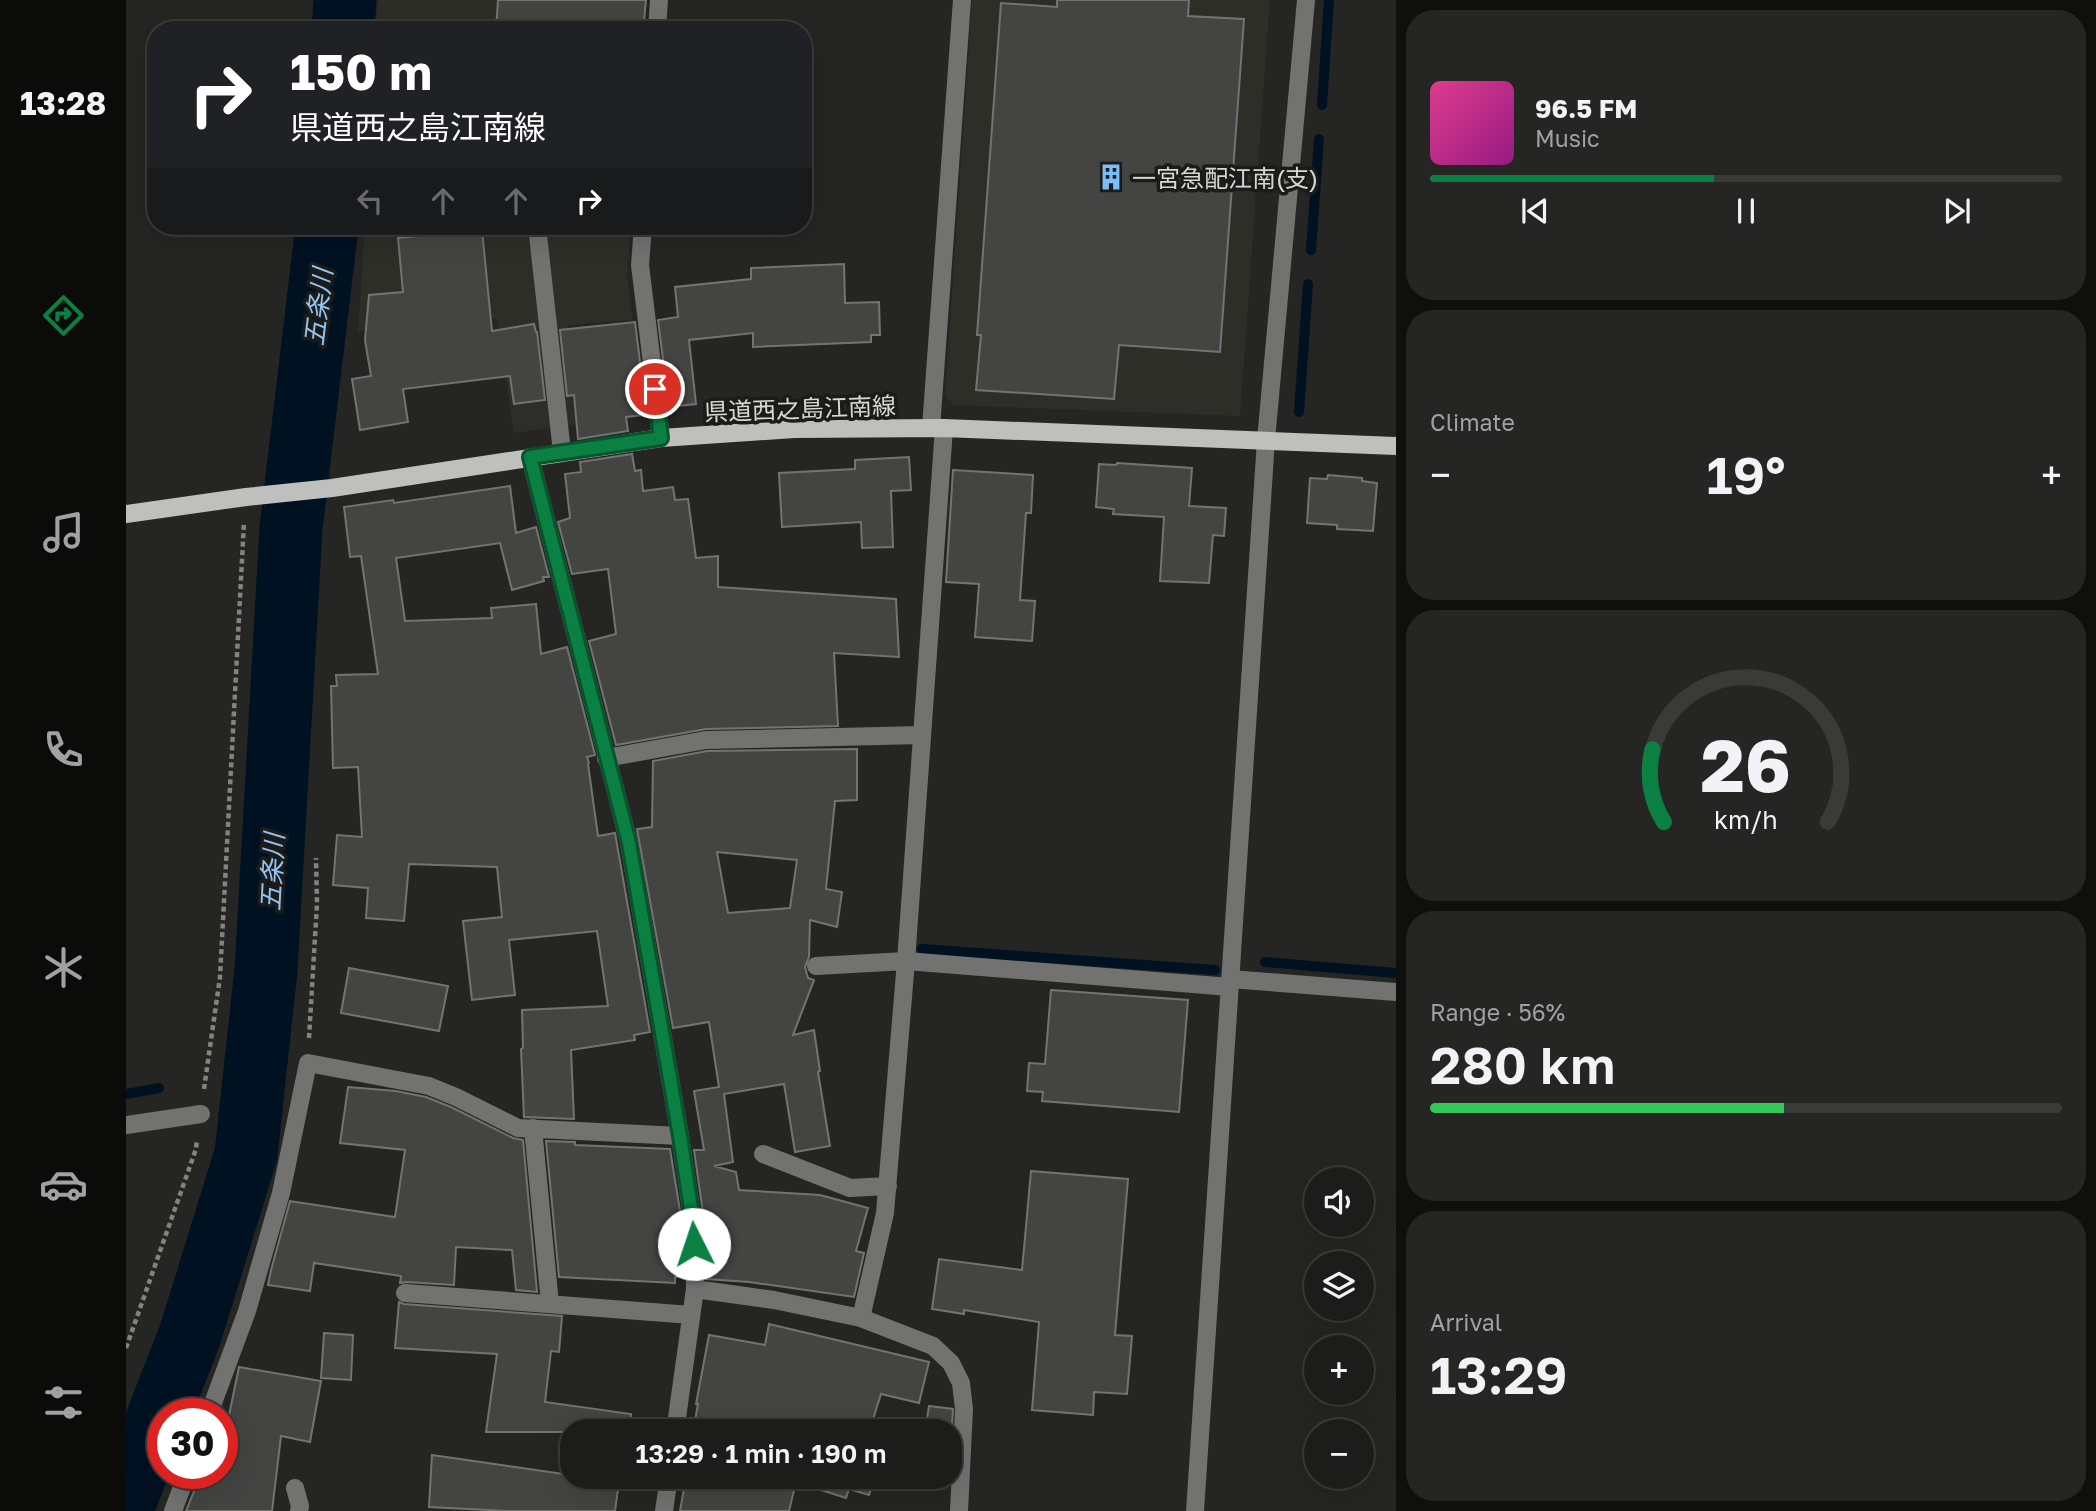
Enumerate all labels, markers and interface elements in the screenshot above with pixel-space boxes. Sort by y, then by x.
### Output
text: 150 m [290,42,432,101]
icon: right [175,49,266,140]
text: 13:28 [20,84,106,122]
text: 96.5 FM [1535,93,1637,124]
text: 県道西之島江南線 [290,108,546,146]
text: Music [1535,124,1600,152]
building icon: 一宮急配江南(支) [1096,162,1126,192]
place label: 一宮急配江南(支) [1132,163,1318,192]
icon: left [351,182,389,220]
icon: ahead [424,182,462,220]
icon: ahead [497,182,535,220]
icon: right [570,182,608,220]
icon: previous [1516,192,1554,230]
icon: pause [1727,192,1765,230]
icon: next [1938,192,1976,230]
water label: 五条川 [298,263,339,348]
icon: directions [39,291,88,340]
pin [625,359,685,419]
icon: arrive [636,370,674,408]
street label: 県道西之島江南線 [704,390,896,426]
text: Climate [1430,408,1515,436]
text: 19° [1707,443,1785,505]
text: − [1430,452,1451,497]
text: + [2041,452,2062,497]
icon: music [39,508,88,557]
text: 26 [1701,721,1791,808]
icon: phone [39,725,88,774]
text: km/h [1714,803,1778,834]
water label: 五条川 [254,829,290,912]
icon: climate [39,943,88,992]
text: Range · 56% [1430,998,1565,1026]
text: 280 km [1430,1033,1615,1095]
icon: car [39,1160,88,1209]
map controls [1304,1167,1374,1489]
button: sound [1304,1167,1374,1237]
position arrow [657,1207,731,1281]
button: layers [1304,1251,1374,1321]
text: Arrival [1430,1308,1502,1336]
button: + [1304,1335,1374,1405]
text: 13:29 [1430,1343,1567,1405]
icon: filters [39,1378,88,1427]
speed limit sign: 30 [147,1398,238,1489]
button: − [1304,1419,1374,1489]
text: 13:29 · 1 min · 190 m [635,1438,887,1469]

